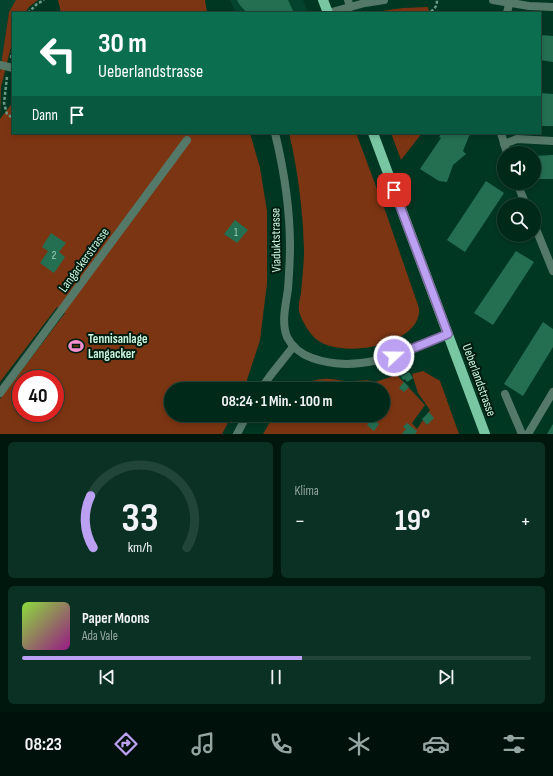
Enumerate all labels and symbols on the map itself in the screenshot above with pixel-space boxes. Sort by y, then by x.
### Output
pin [377,173,411,207]
street label: Viaduktstrasse [267,208,285,272]
street label: Langackerstrasse [55,225,113,295]
house number: 1 [234,226,238,239]
house number: 2 [52,249,57,262]
place label: Tennisanlage Langacker [88,331,148,362]
position arrow [373,335,415,377]
sports icon: Tennisanlage Langacker [67,337,85,355]
street label: Ueberlandstrasse [458,342,500,418]
speed limit sign: 40 [12,370,64,422]

